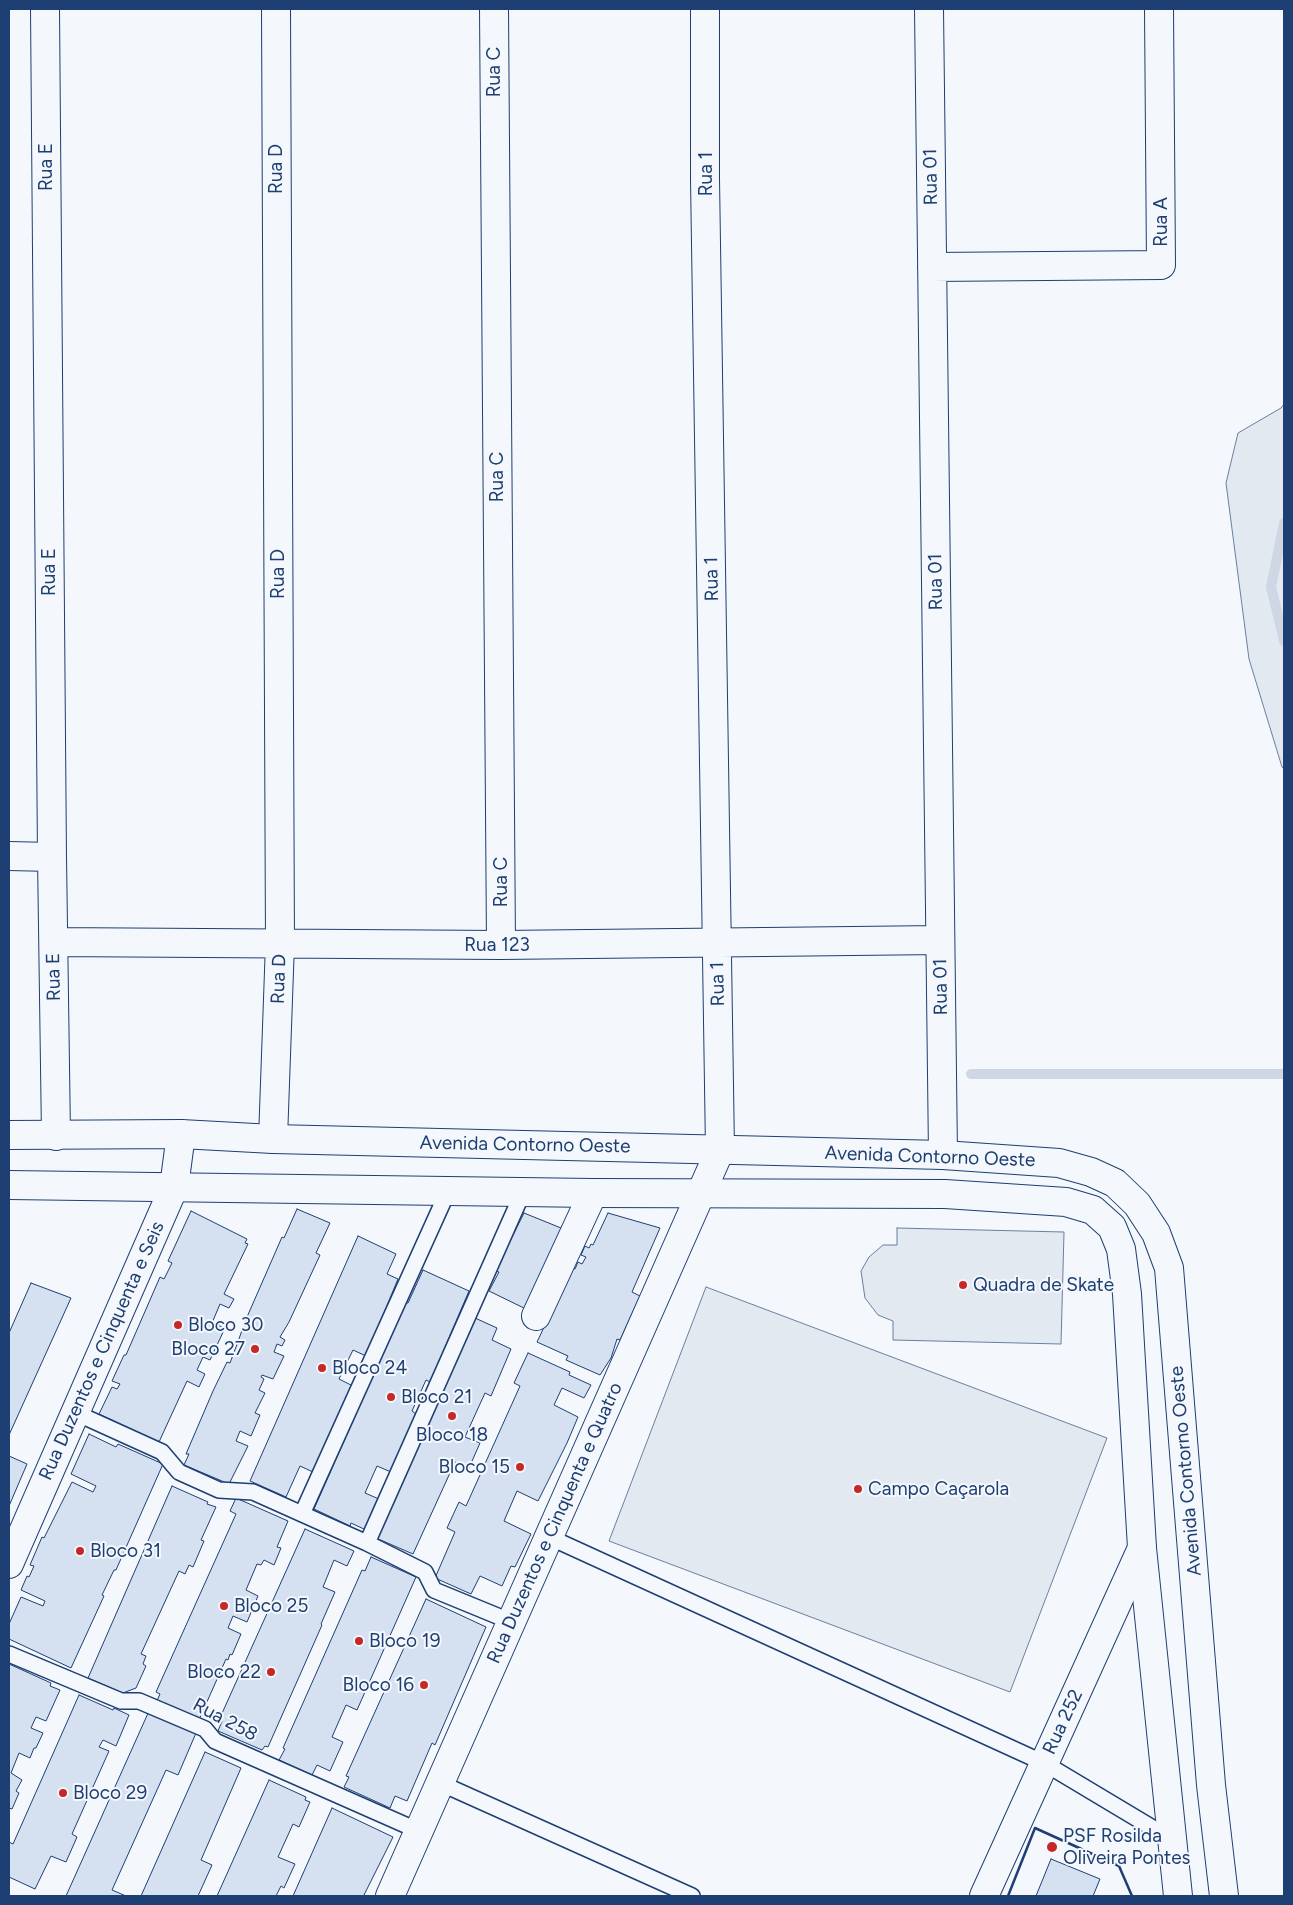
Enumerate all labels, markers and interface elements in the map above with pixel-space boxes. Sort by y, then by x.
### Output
street label: Rua C [483,47,505,97]
street label: Rua E [35,143,57,191]
street label: Rua D [265,144,287,194]
street label: Rua 01 [919,148,943,206]
street label: Rua 1 [695,152,717,196]
street label: Rua A [1150,197,1172,247]
street label: Rua C [486,452,508,502]
street label: Rua E [38,548,60,596]
street label: Rua D [267,549,289,599]
street label: Rua 01 [924,553,948,611]
street label: Rua 1 [700,556,724,602]
street label: Rua C [490,857,512,907]
street label: Rua 123 [464,934,530,956]
street label: Rua E [42,953,66,1001]
street label: Rua D [267,954,291,1004]
street label: Rua 01 [929,958,953,1016]
street label: Rua 1 [706,961,730,1007]
street label: Avenida Contorno Oeste [419,1132,631,1158]
street label: Avenida Contorno Oeste [824,1142,1036,1172]
street label: Rua Duzentos e Cinquenta e Seis [34,1218,170,1484]
place label: Quadra de Skate [973,1274,1114,1296]
marker: Quadra de Skate [957,1279,969,1291]
place label: Bloco 30 [188,1314,263,1336]
marker: Bloco 30 [172,1319,184,1331]
place label: Bloco 27 [171,1338,245,1360]
marker: Bloco 27 [249,1343,261,1355]
place label: Bloco 24 [332,1357,407,1379]
marker: Bloco 24 [316,1362,328,1374]
street label: Avenida Contorno Oeste [1165,1365,1207,1577]
street label: Rua Duzentos e Cinquenta e Quatro [483,1379,627,1667]
place label: Bloco 21 [401,1386,472,1408]
marker: Bloco 21 [385,1391,397,1403]
marker: Bloco 18 [446,1410,458,1422]
place label: Bloco 18 [416,1424,488,1446]
place label: Bloco 15 [438,1456,510,1478]
marker: Bloco 15 [514,1461,526,1473]
place label: Campo Caçarola [868,1478,1009,1500]
marker: Campo Caçarola [852,1483,864,1495]
place label: Bloco 31 [90,1540,161,1562]
marker: Bloco 31 [74,1545,86,1557]
place label: Bloco 25 [234,1595,308,1617]
marker: Bloco 25 [218,1600,230,1612]
place label: Bloco 19 [369,1630,440,1652]
marker: Bloco 19 [353,1635,365,1647]
place label: Bloco 22 [187,1661,261,1683]
marker: Bloco 22 [265,1666,277,1678]
place label: Bloco 16 [343,1674,414,1696]
marker: Bloco 16 [418,1679,430,1691]
street label: Rua 252 [1038,1686,1088,1758]
street label: Rua 258 [189,1693,261,1747]
place label: Bloco 29 [73,1782,147,1804]
marker: Bloco 29 [57,1787,69,1799]
place label: PSF Rosilda Oliveira Pontes [1063,1825,1190,1869]
marker: PSF Rosilda Oliveira Pontes [1045,1840,1059,1854]

